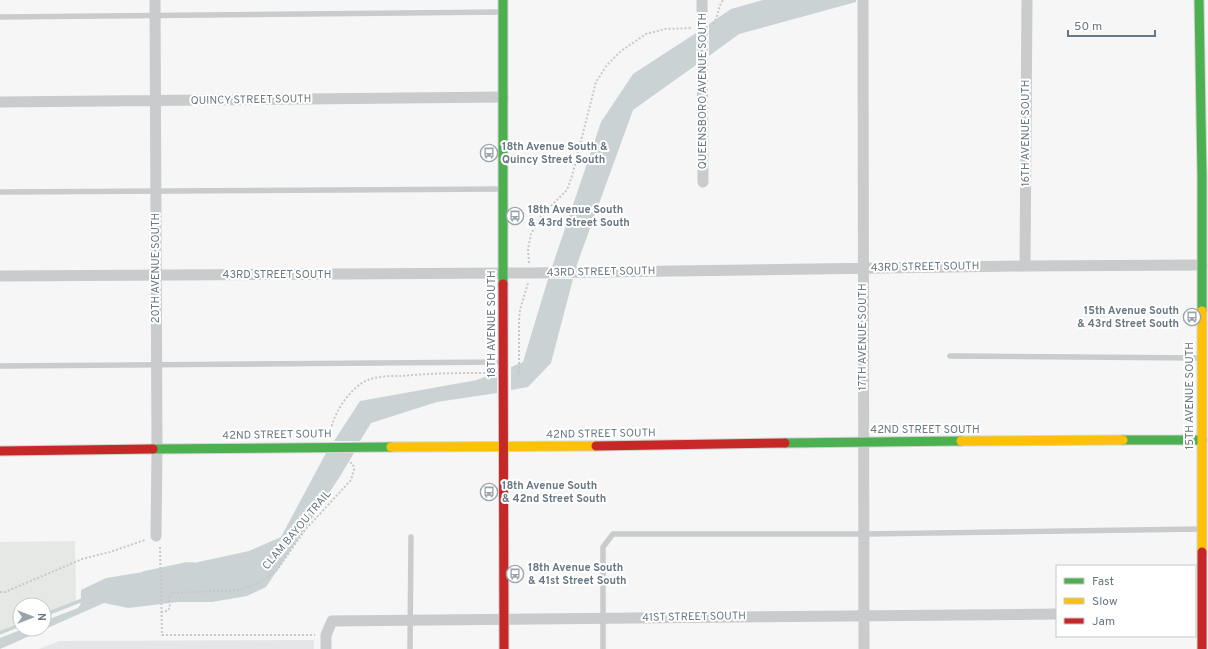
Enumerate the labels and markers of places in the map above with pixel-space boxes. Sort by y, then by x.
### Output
place label: 18th Avenue South & Quincy Street South [502,140,608,167]
bus stop icon: 18th Avenue South & Quincy Street South [479,143,499,163]
place label: 18th Avenue South & 43rd Street South [528,203,630,230]
bus stop icon: 18th Avenue South & 43rd Street South [505,206,525,226]
place label: 15th Avenue South & 43rd Street South [1077,304,1179,331]
bus stop icon: 15th Avenue South & 43rd Street South [1182,307,1202,327]
place label: 18th Avenue South & 42nd Street South [502,479,606,506]
bus stop icon: 18th Avenue South & 42nd Street South [479,482,499,502]
place label: 18th Avenue South & 41st Street South [528,561,627,588]
bus stop icon: 18th Avenue South & 41st Street South [505,564,525,584]

